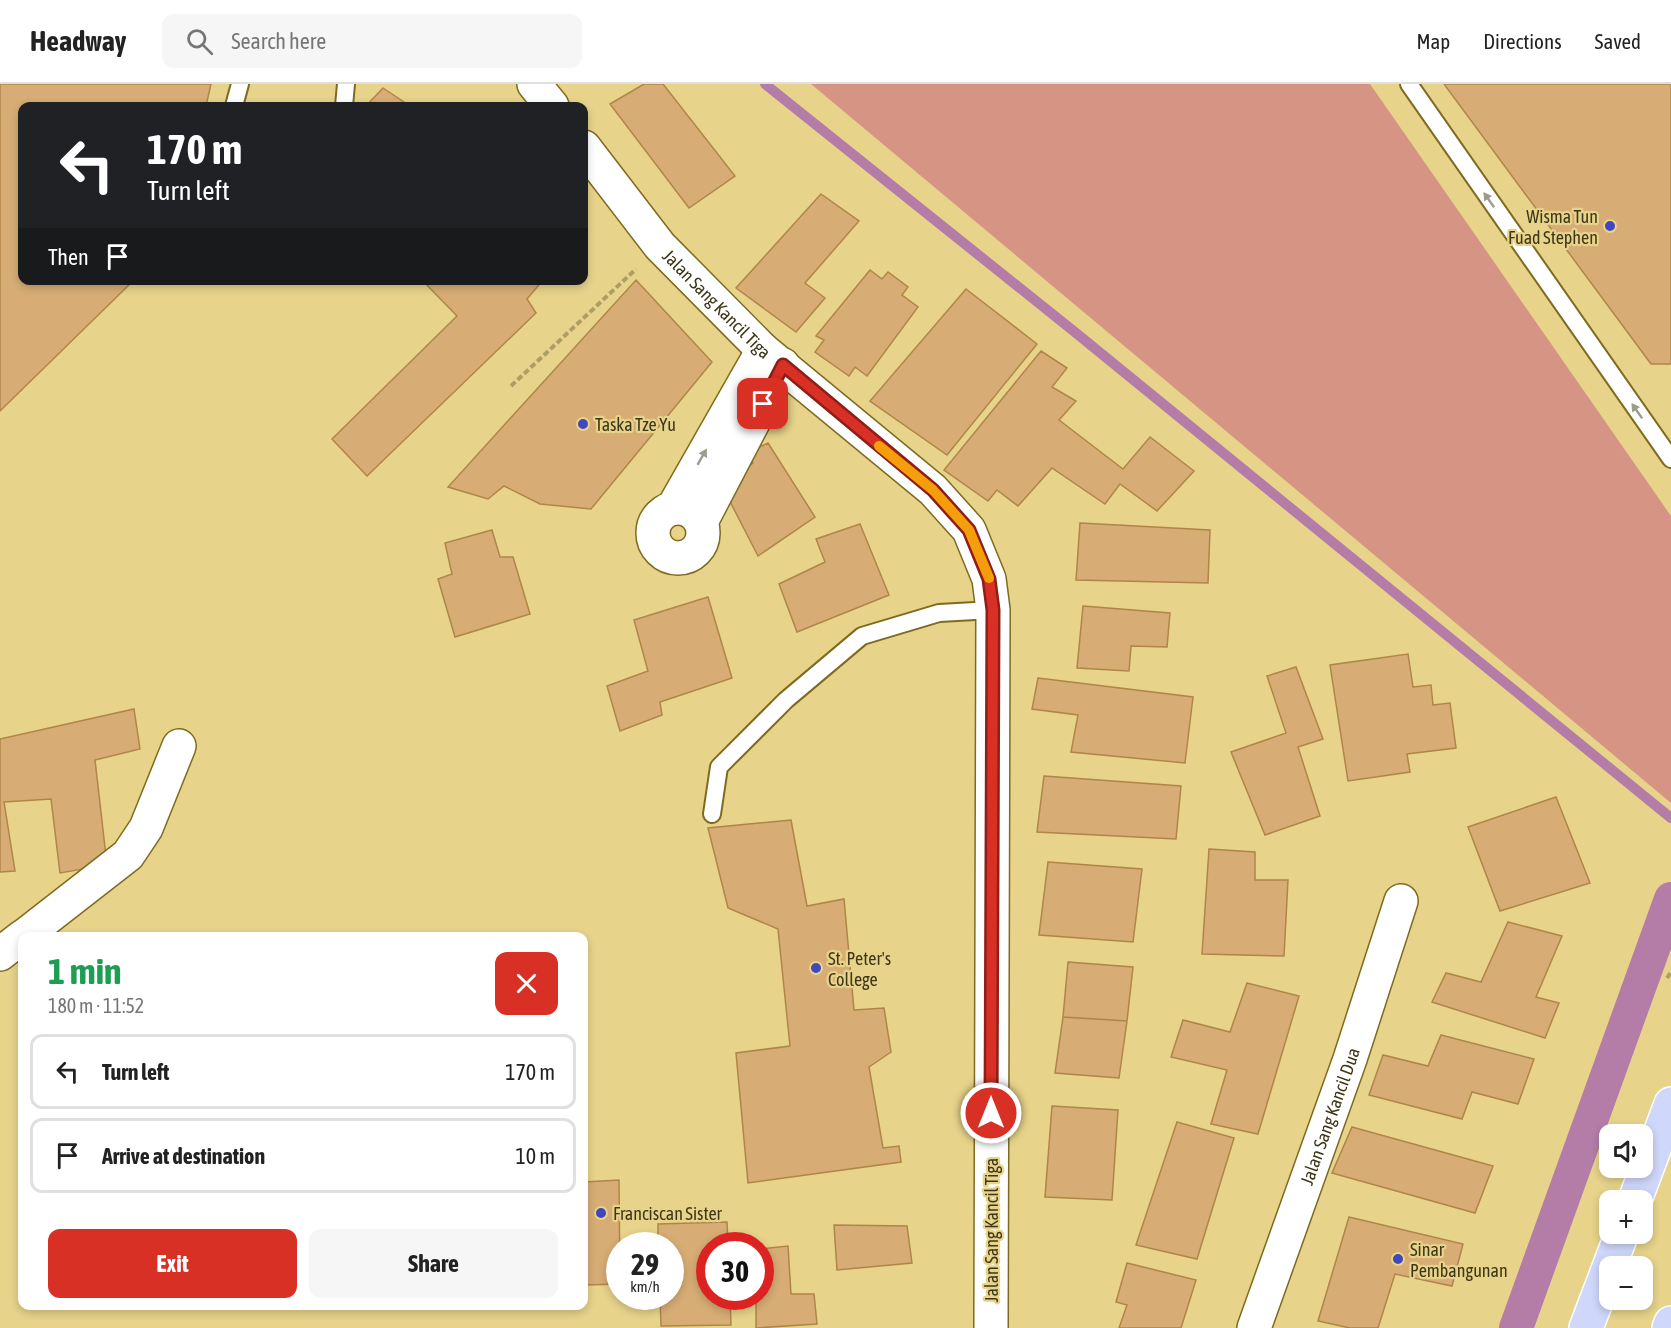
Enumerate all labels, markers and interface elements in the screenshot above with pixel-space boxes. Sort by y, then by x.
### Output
search box [162,14,582,68]
text: Headway [30,25,126,57]
icon: search [183,25,216,58]
text: Search here [231,28,326,54]
text: Map [1416,29,1450,53]
text: Directions [1483,29,1562,53]
text: Saved [1595,29,1641,53]
text: 170 m [147,125,242,173]
icon: left [48,126,126,204]
text: Turn left [147,175,230,206]
one-way arrow [1483,192,1495,208]
place label: Wisma Tun Fuad Stephen [1508,206,1598,248]
marker: Wisma Tun Fuad Stephen [1603,219,1617,233]
icon: arrive [101,240,134,273]
text: Then [48,244,89,270]
street label: Jalan Sang Kancil Tiga [659,245,775,363]
pin [737,378,788,429]
icon: arrive [746,387,779,420]
one-way arrow [1632,403,1643,419]
place label: Taska Tze Yu [595,414,676,435]
marker: Taska Tze Yu [576,417,590,431]
one-way arrow [697,448,707,465]
place label: St. Peter's College [828,948,891,990]
text: 1 min [48,950,122,992]
button: close [495,952,558,1015]
marker: St. Peter's College [809,961,823,975]
text: 180 m · 11:52 [48,994,144,1017]
street label: Jalan Sang Kancil Dua [1296,1045,1364,1188]
icon: left [51,1055,84,1088]
text: Turn left [102,1059,169,1085]
text: 170 m [505,1059,555,1085]
position arrow [959,1081,1023,1145]
map controls [1599,1124,1653,1310]
button: sound [1599,1124,1653,1178]
icon: arrive [51,1139,84,1172]
text: Arrive at destination [102,1143,265,1169]
text: 10 m [515,1143,555,1169]
street label: Jalan Sang Kancil Tiga [981,1158,1002,1302]
button: + [1599,1190,1653,1244]
place label: Franciscan Sister [613,1203,723,1224]
marker: Franciscan Sister [594,1206,608,1220]
button: Exit [48,1229,297,1298]
button: Share [309,1229,558,1298]
speed limit sign: 30 [696,1232,774,1310]
place label: Sinar Pembangunan [1410,1239,1508,1281]
text: 29 [631,1247,659,1281]
marker: Sinar Pembangunan [1391,1252,1405,1266]
button: − [1599,1256,1653,1310]
text: km/h [630,1278,660,1295]

